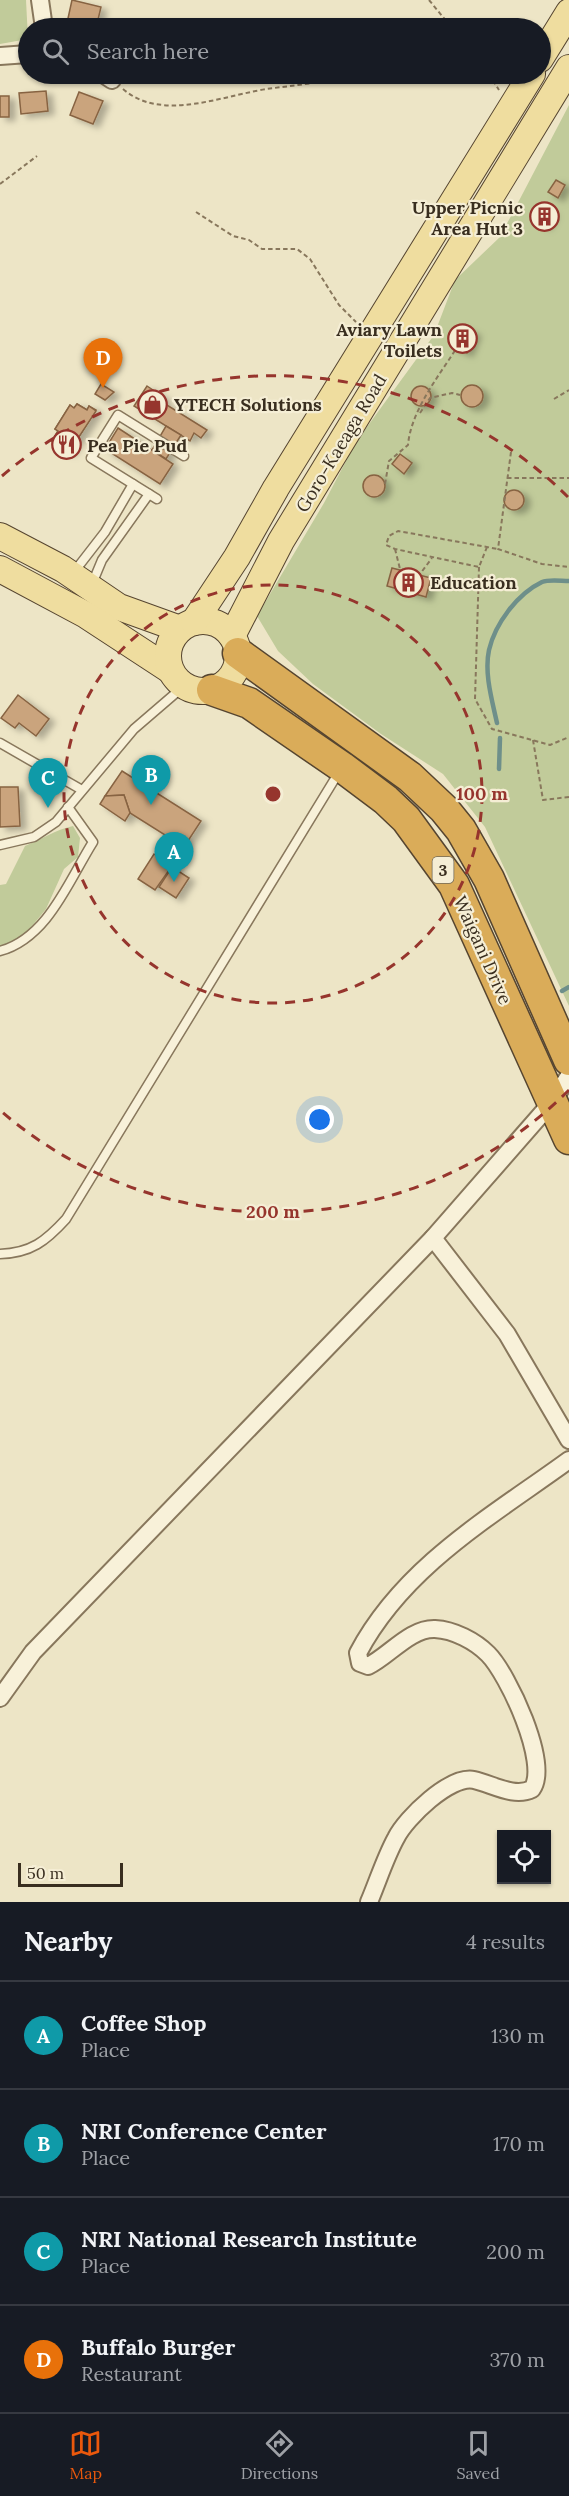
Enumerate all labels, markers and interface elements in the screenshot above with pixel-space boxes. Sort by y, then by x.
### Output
search box [18,18,551,84]
icon: search [39,35,72,68]
text: Search here [87,37,209,65]
place label: Upper Picnic Area Hut 3 [412,196,524,240]
building icon: Upper Picnic Area Hut 3 [528,201,560,233]
place label: Aviary Lawn Toilets [336,318,443,362]
building icon: Aviary Lawn Toilets [447,323,479,355]
pin: D [84,338,122,388]
street label: Goro-Kaeaga Road [291,369,391,516]
shop icon: YTECH Solutions [137,388,169,420]
place label: YTECH Solutions [174,393,322,416]
restaurant icon: Pea Pie Pud [50,429,82,461]
place label: Pea Pie Pud [87,434,187,457]
building icon: Education [393,566,425,598]
place label: Education [430,571,517,594]
pin: B [132,756,170,805]
pin: C [28,758,68,808]
text: 100 m [456,782,508,805]
centre of rings [263,784,283,804]
pin: A [154,832,194,882]
road number: 3 [432,857,454,883]
street label: Waigani Drive [449,892,517,1008]
your location [305,1105,334,1134]
text: 200 m [246,1200,300,1223]
map controls [497,1830,551,1884]
button: locate [497,1830,551,1884]
scale bar [18,1860,123,1888]
text: 50 m [27,1863,64,1883]
text: Nearby [24,1925,112,1958]
text: 4 results [466,1929,545,1954]
text: Coffee Shop [81,2009,206,2037]
text: A [37,2023,50,2048]
text: 130 m [491,2023,545,2048]
text: Place [81,2037,130,2062]
text: NRI Conference Center [81,2117,326,2145]
text: B [37,2131,50,2156]
text: 170 m [493,2131,545,2156]
text: Place [81,2145,130,2170]
text: NRI National Research Institute [81,2225,417,2253]
text: C [37,2239,50,2264]
text: 200 m [486,2239,545,2264]
text: Place [81,2253,130,2278]
text: Buffalo Burger [81,2333,235,2361]
text: D [36,2347,51,2372]
text: 370 m [490,2347,545,2372]
text: Restaurant [81,2361,182,2386]
tab: Map [69,2427,102,2483]
tab: Directions [241,2427,318,2483]
tab: Saved [456,2427,500,2483]

